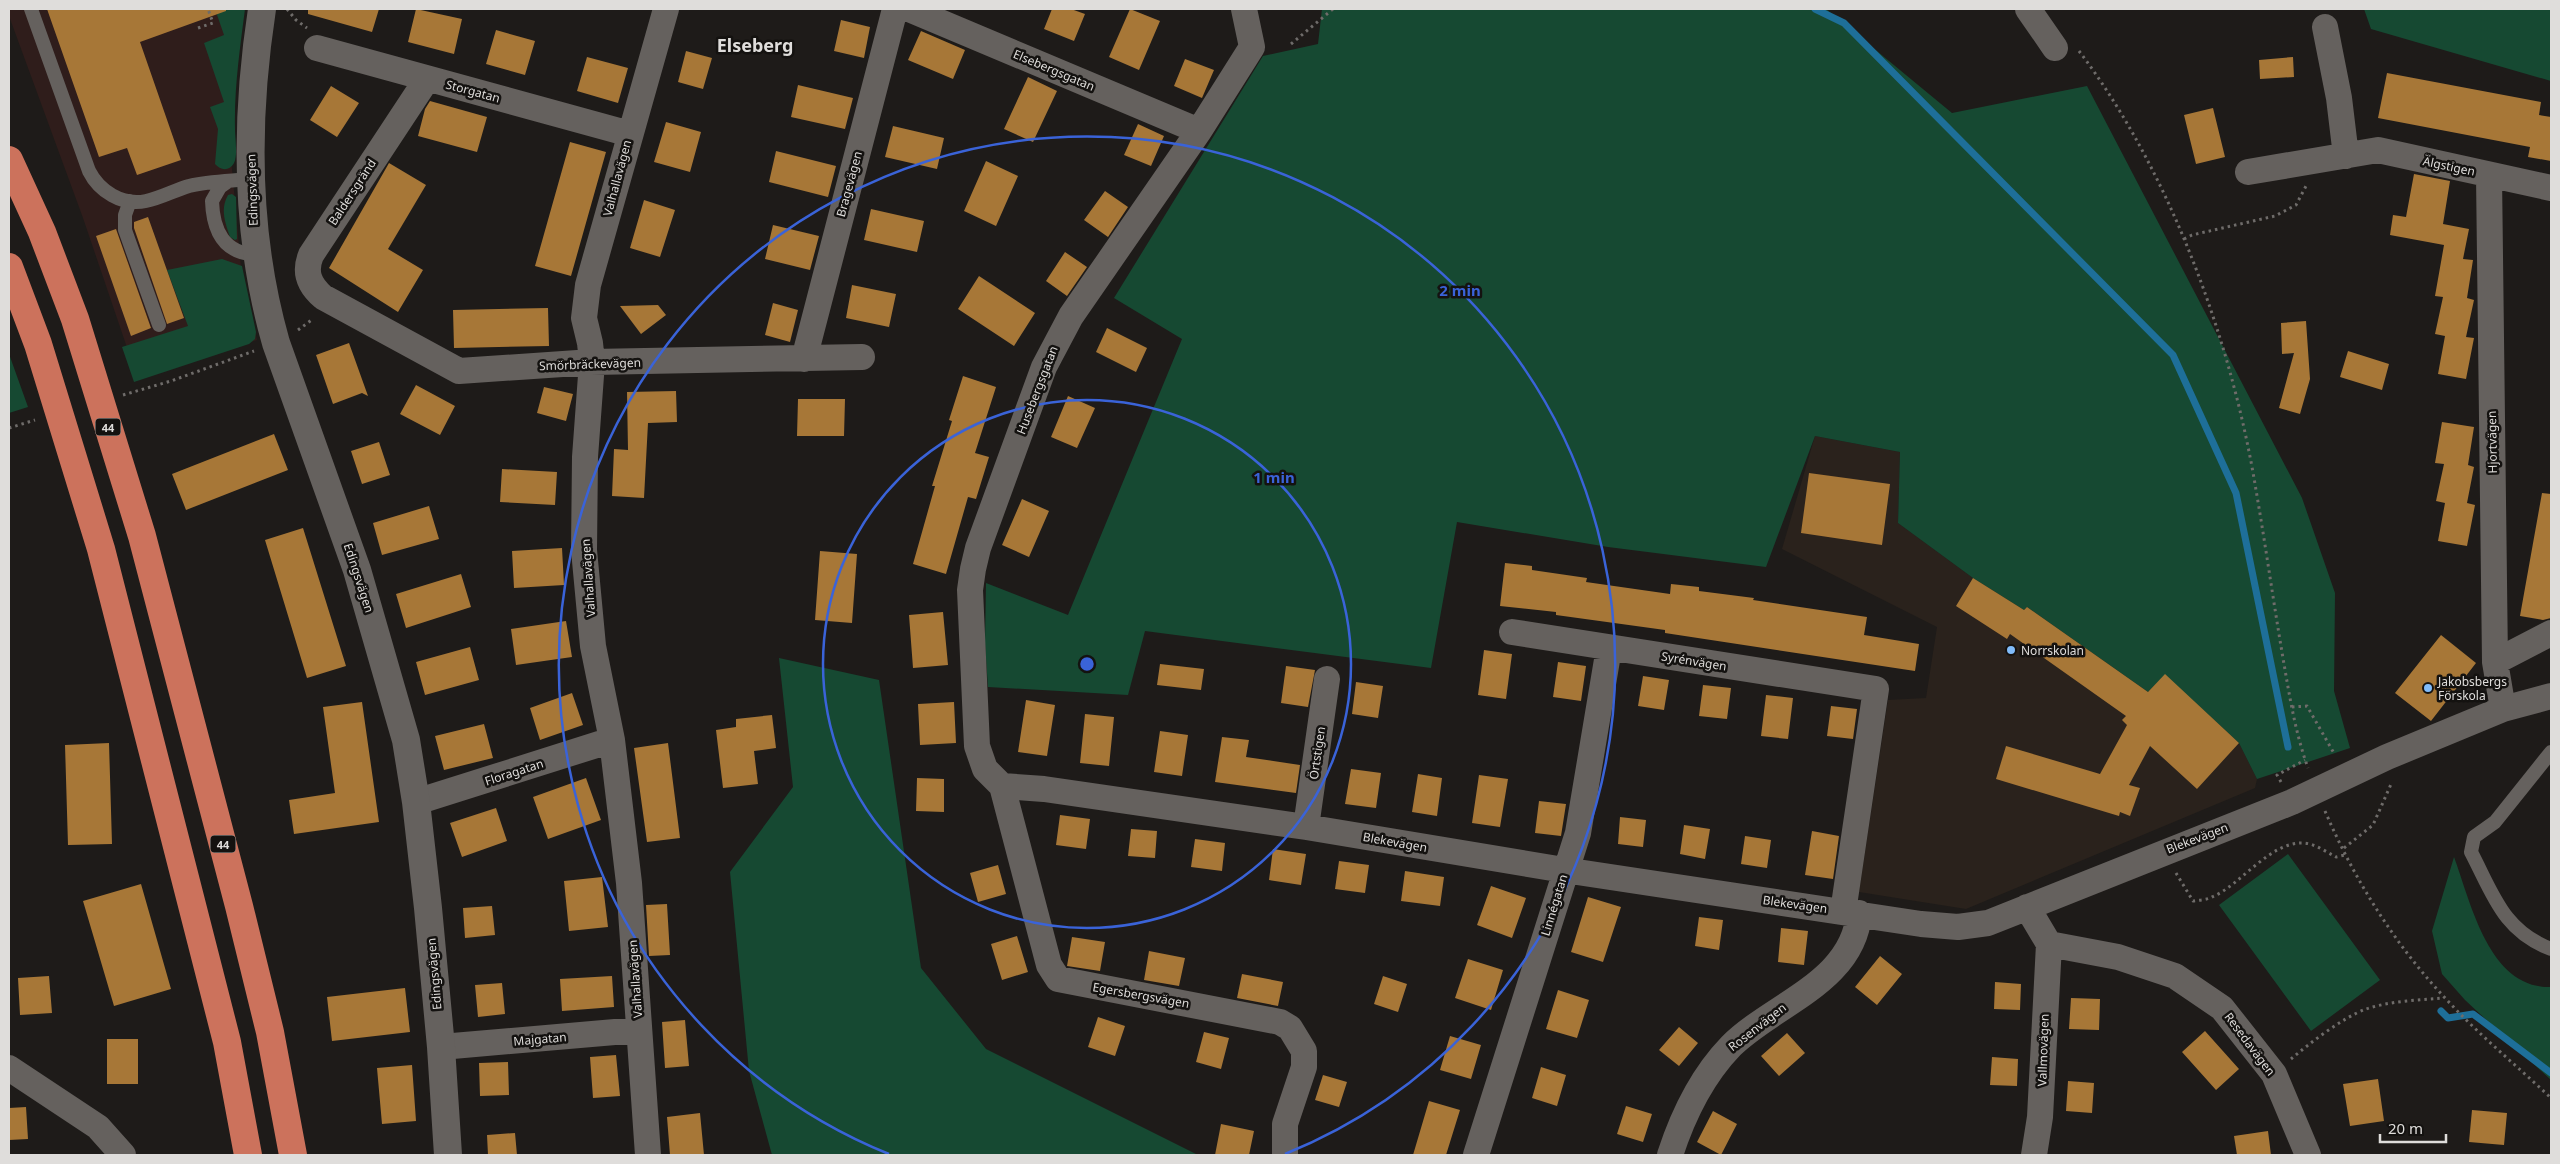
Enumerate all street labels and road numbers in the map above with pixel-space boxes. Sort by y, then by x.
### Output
street label: Elsebergsgatan [1011,45,1097,95]
street label: Storgatan [444,76,502,106]
street label: Valhallavägen [599,138,635,218]
street label: Bragevägen [832,149,866,219]
street label: Älgstigen [2421,152,2477,180]
street label: Edingsvägen [242,154,262,226]
street label: Baldersgränd [324,155,380,229]
street label: Husebergsgatan [1012,343,1062,437]
street label: Smörbräckevägen [539,354,641,374]
street label: Hjortvägen [2483,410,2501,474]
road number: 44 [96,418,120,436]
street label: Valhallavägen [577,538,599,618]
street label: Edingsvägen [340,541,378,615]
street label: Syrénvägen [1660,647,1728,675]
street label: Örtstigen [1305,725,1329,781]
street label: Floragatan [483,755,545,789]
street label: Blekevägen [2164,818,2230,858]
street label: Blekevägen [1362,828,1428,856]
road number: 44 [210,836,236,852]
street label: Linnégatan [1537,872,1571,938]
street label: Blekevägen [1762,891,1828,917]
street label: Edingsvägen [422,937,446,1011]
street label: Valhallavägen [624,939,646,1019]
street label: Egersbergsvägen [1091,978,1191,1012]
street label: Rosenvägen [1725,999,1789,1055]
street label: Resedavägen [2221,1009,2279,1079]
street label: Vallmovägen [2033,1013,2053,1087]
street label: Majgatan [513,1028,567,1050]

